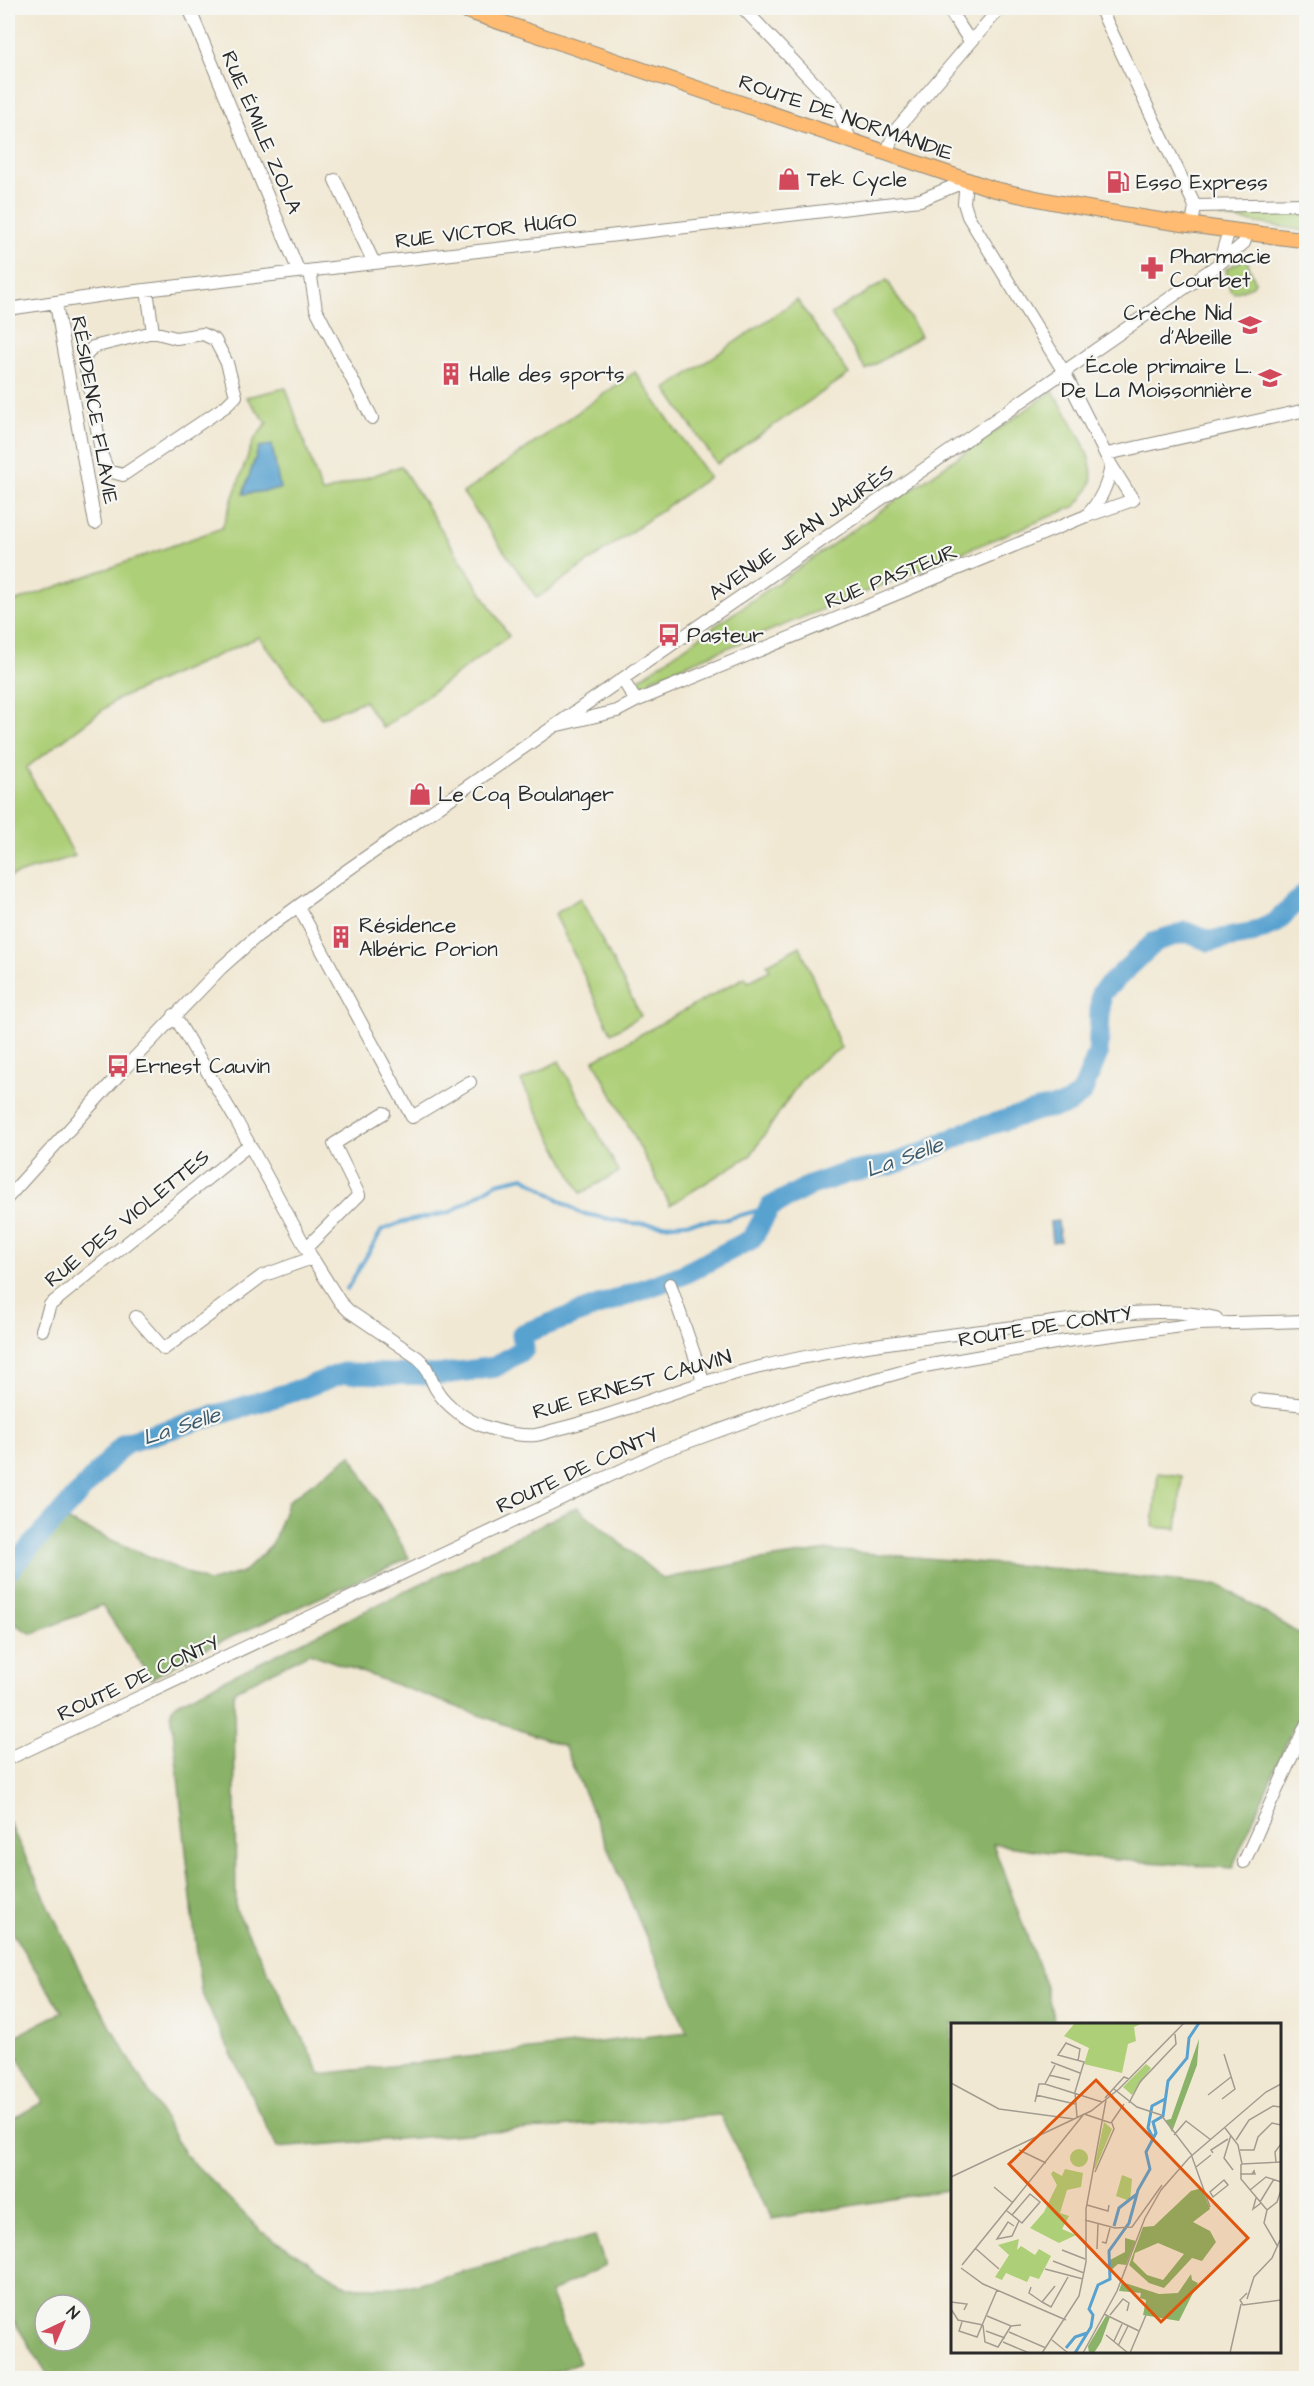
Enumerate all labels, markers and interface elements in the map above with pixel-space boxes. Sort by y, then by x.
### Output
street label: RUE ÉMILE ZOLA [214,46,309,219]
street label: ROUTE DE NORMANDIE [735,67,957,168]
place label: Tek Cycle [807,165,907,196]
shop icon: Tek Cycle [776,166,802,192]
place label: Esso Express [1136,168,1268,198]
fuel station icon: Esso Express [1105,169,1131,195]
street label: RUE VICTOR HUGO [394,205,578,256]
place label: Pharmacie Courbet [1170,242,1271,295]
pharmacy icon: Pharmacie Courbet [1139,255,1165,281]
place label: Crèche Nid d'Abeille [1124,299,1232,352]
school or university icon: Crèche Nid d'Abeille [1237,312,1263,338]
street label: RÉSIDENCE FLAVIE [64,314,125,507]
place label: École primaire L. De La Moissonnière [1061,352,1252,405]
place label: Halle des sports [469,360,625,390]
building icon: Halle des sports [438,361,464,387]
school or university icon: École primaire L. De La Moissonnière [1257,365,1283,391]
street label: AVENUE JEAN JAURÈS [703,457,900,608]
street label: RUE PASTEUR [821,537,962,616]
place label: Pasteur [687,621,764,650]
bus stop icon: Pasteur [656,622,682,648]
place label: Le Coq Boulanger [438,780,614,811]
shop icon: Le Coq Boulanger [407,781,433,807]
place label: Résidence Albéric Porion [359,911,498,964]
building icon: Résidence Albéric Porion [328,924,354,950]
place label: Ernest Cauvin [136,1052,270,1081]
bus stop icon: Ernest Cauvin [105,1053,131,1079]
water label: La Selle [862,1129,948,1186]
street label: RUE DES VIOLETTES [39,1143,216,1294]
street label: ROUTE DE CONTY [956,1298,1134,1355]
street label: RUE ERNEST CAUVIN [530,1342,735,1427]
water label: La Selle [139,1399,225,1454]
street label: ROUTE DE CONTY [492,1420,663,1521]
street label: ROUTE DE CONTY [53,1628,224,1729]
inset map [951,2023,1281,2353]
north arrow [33,2293,93,2353]
text: N [61,2302,84,2324]

